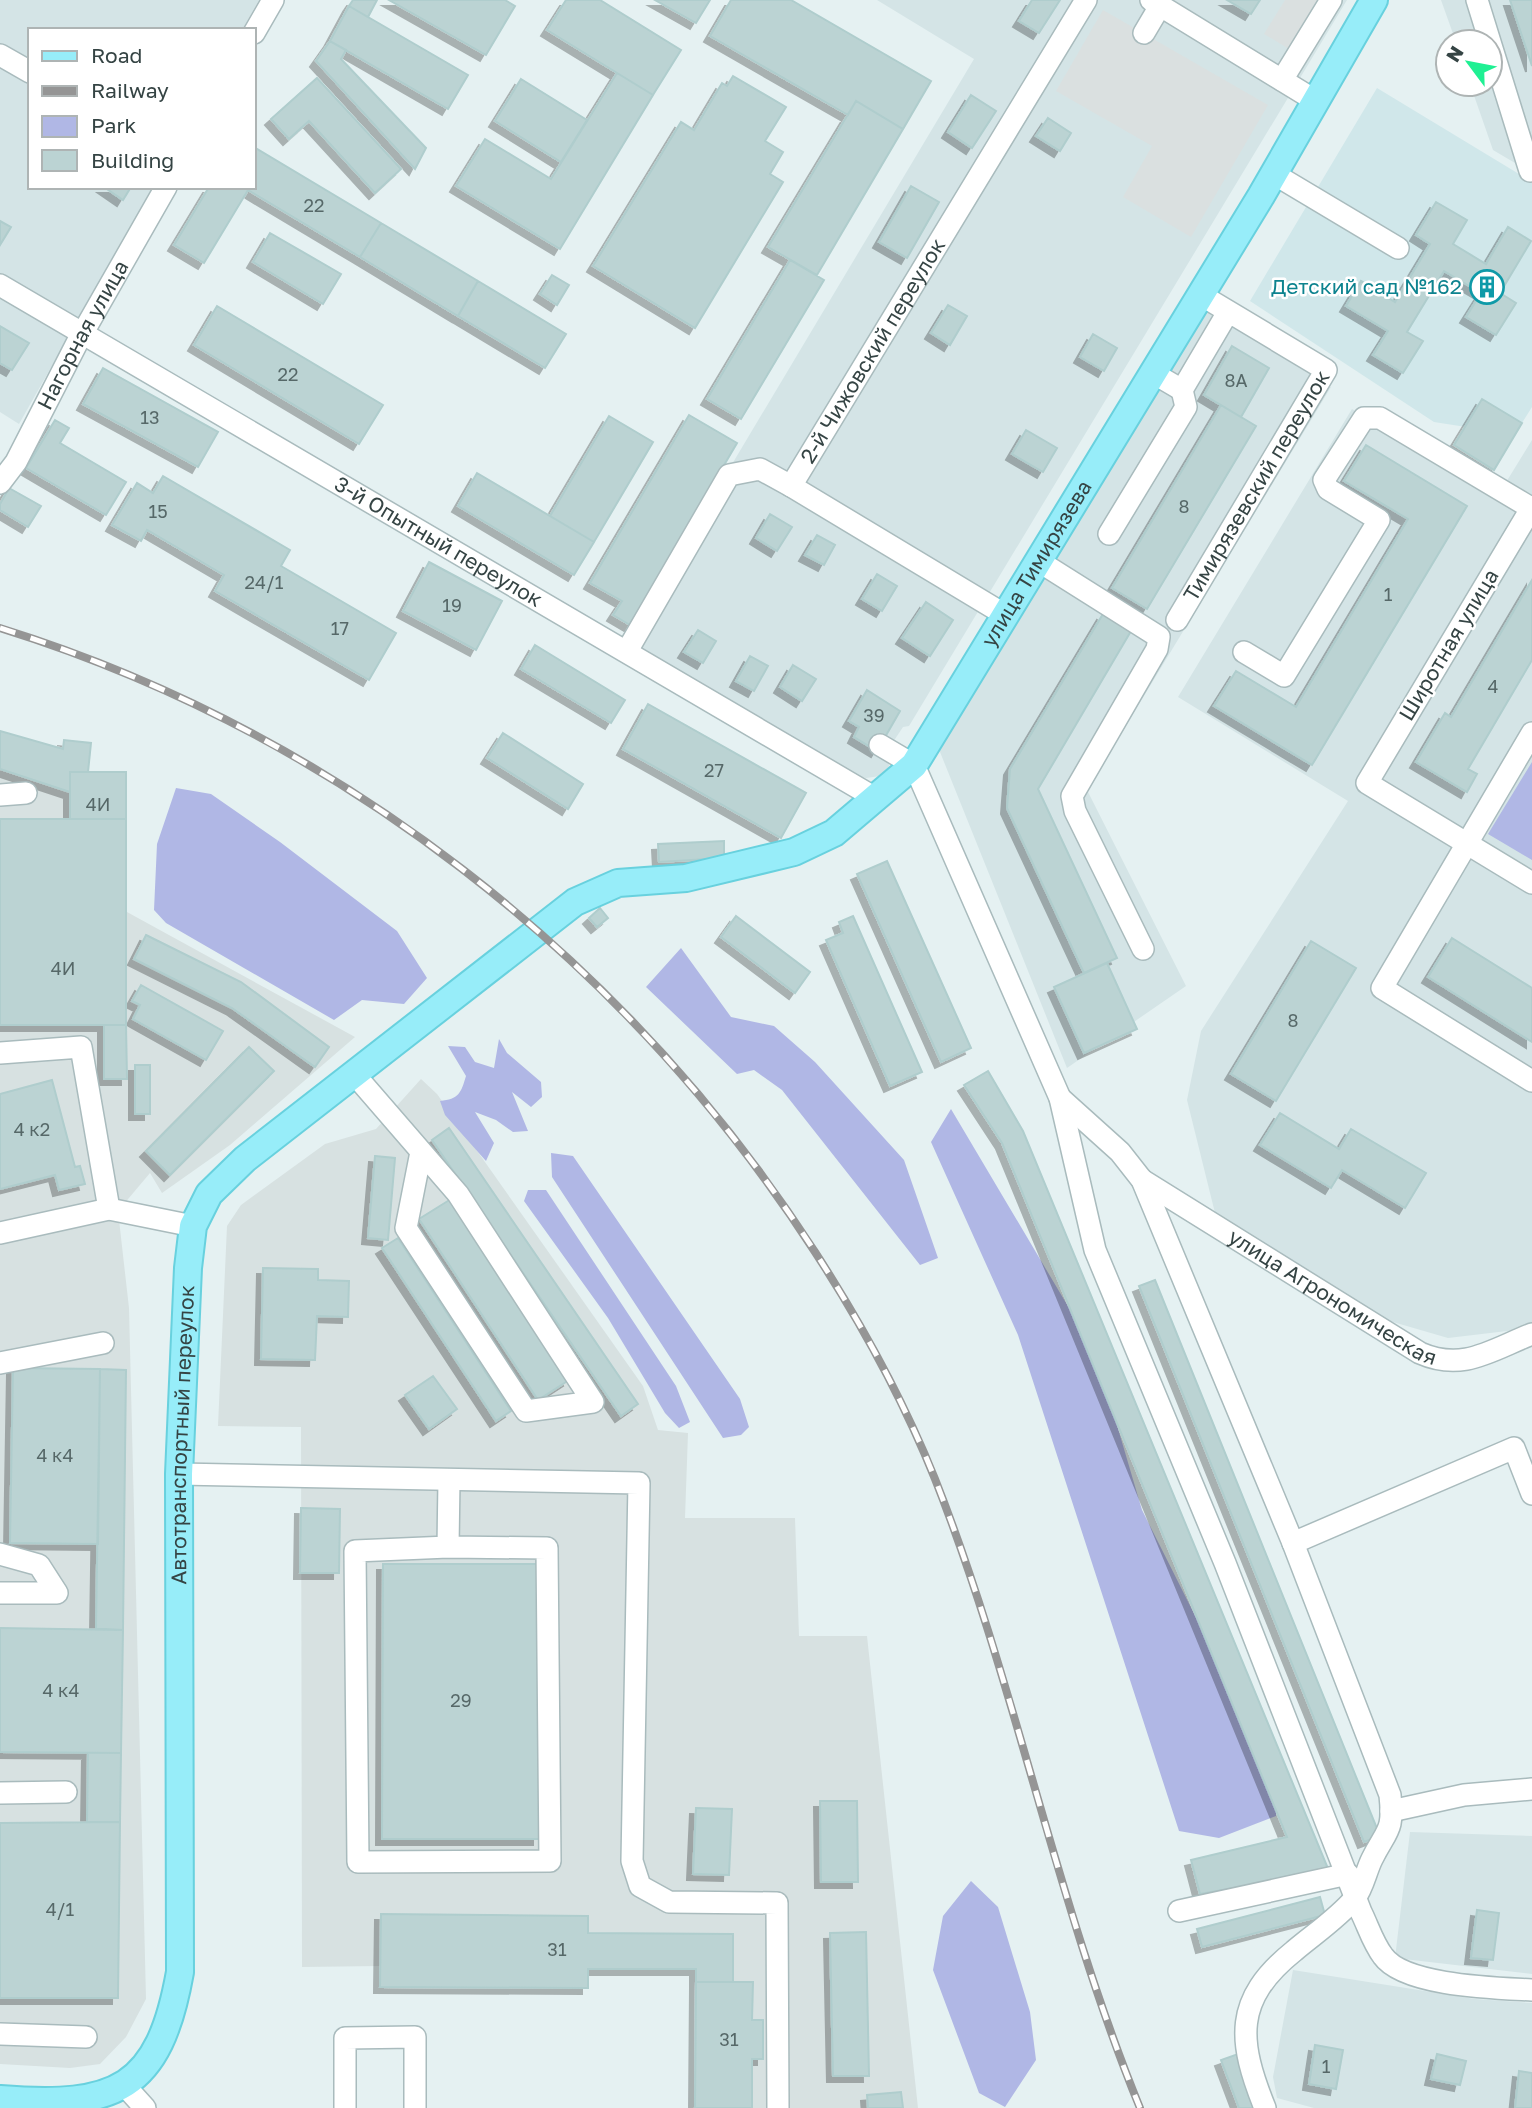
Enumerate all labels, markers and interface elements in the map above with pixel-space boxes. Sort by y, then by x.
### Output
legend [28,28,256,189]
north arrow [1434,28,1504,98]
text: Road [91,42,142,68]
text: N [1441,42,1468,66]
text: Railway [91,77,169,103]
text: Park [91,112,137,138]
text: Building [91,147,174,173]
house number: 22 [304,194,324,216]
street label: 2-й Чижовский переулок [794,233,950,468]
street label: Нагорная улица [31,255,134,414]
building icon: Детский сад №162 [1468,268,1506,306]
place label: Детский сад №162 [1271,273,1462,299]
house number: 22 [278,363,298,385]
street label: Тимирязевский переулок [1177,365,1335,606]
house number: 8А [1224,369,1248,391]
house number: 13 [140,406,160,428]
street label: 3-й Опытный переулок [330,470,547,612]
street label: улица Тимирязева [975,475,1097,651]
house number: 8 [1179,495,1189,517]
house number: 15 [148,500,168,522]
street label: Широтная улица [1393,564,1504,725]
house number: 24/1 [245,571,284,593]
house number: 1 [1384,583,1393,605]
house number: 19 [442,594,462,616]
house number: 17 [331,617,349,639]
house number: 4 [1488,675,1499,697]
house number: 39 [863,704,885,726]
house number: 27 [704,759,724,781]
house number: 4И [86,793,110,815]
house number: 4И [51,957,75,979]
house number: 8 [1288,1009,1298,1031]
house number: 4 к2 [14,1118,50,1140]
street label: улица Агрономическая [1224,1223,1440,1370]
street label: Автотранспортный переулок [165,1285,199,1585]
house number: 4 к4 [37,1444,73,1466]
house number: 4 к4 [43,1679,79,1701]
house number: 29 [450,1689,472,1711]
house number: 4/1 [46,1898,74,1920]
house number: 31 [547,1938,567,1960]
house number: 31 [719,2028,739,2050]
house number: 1 [1322,2055,1331,2077]

